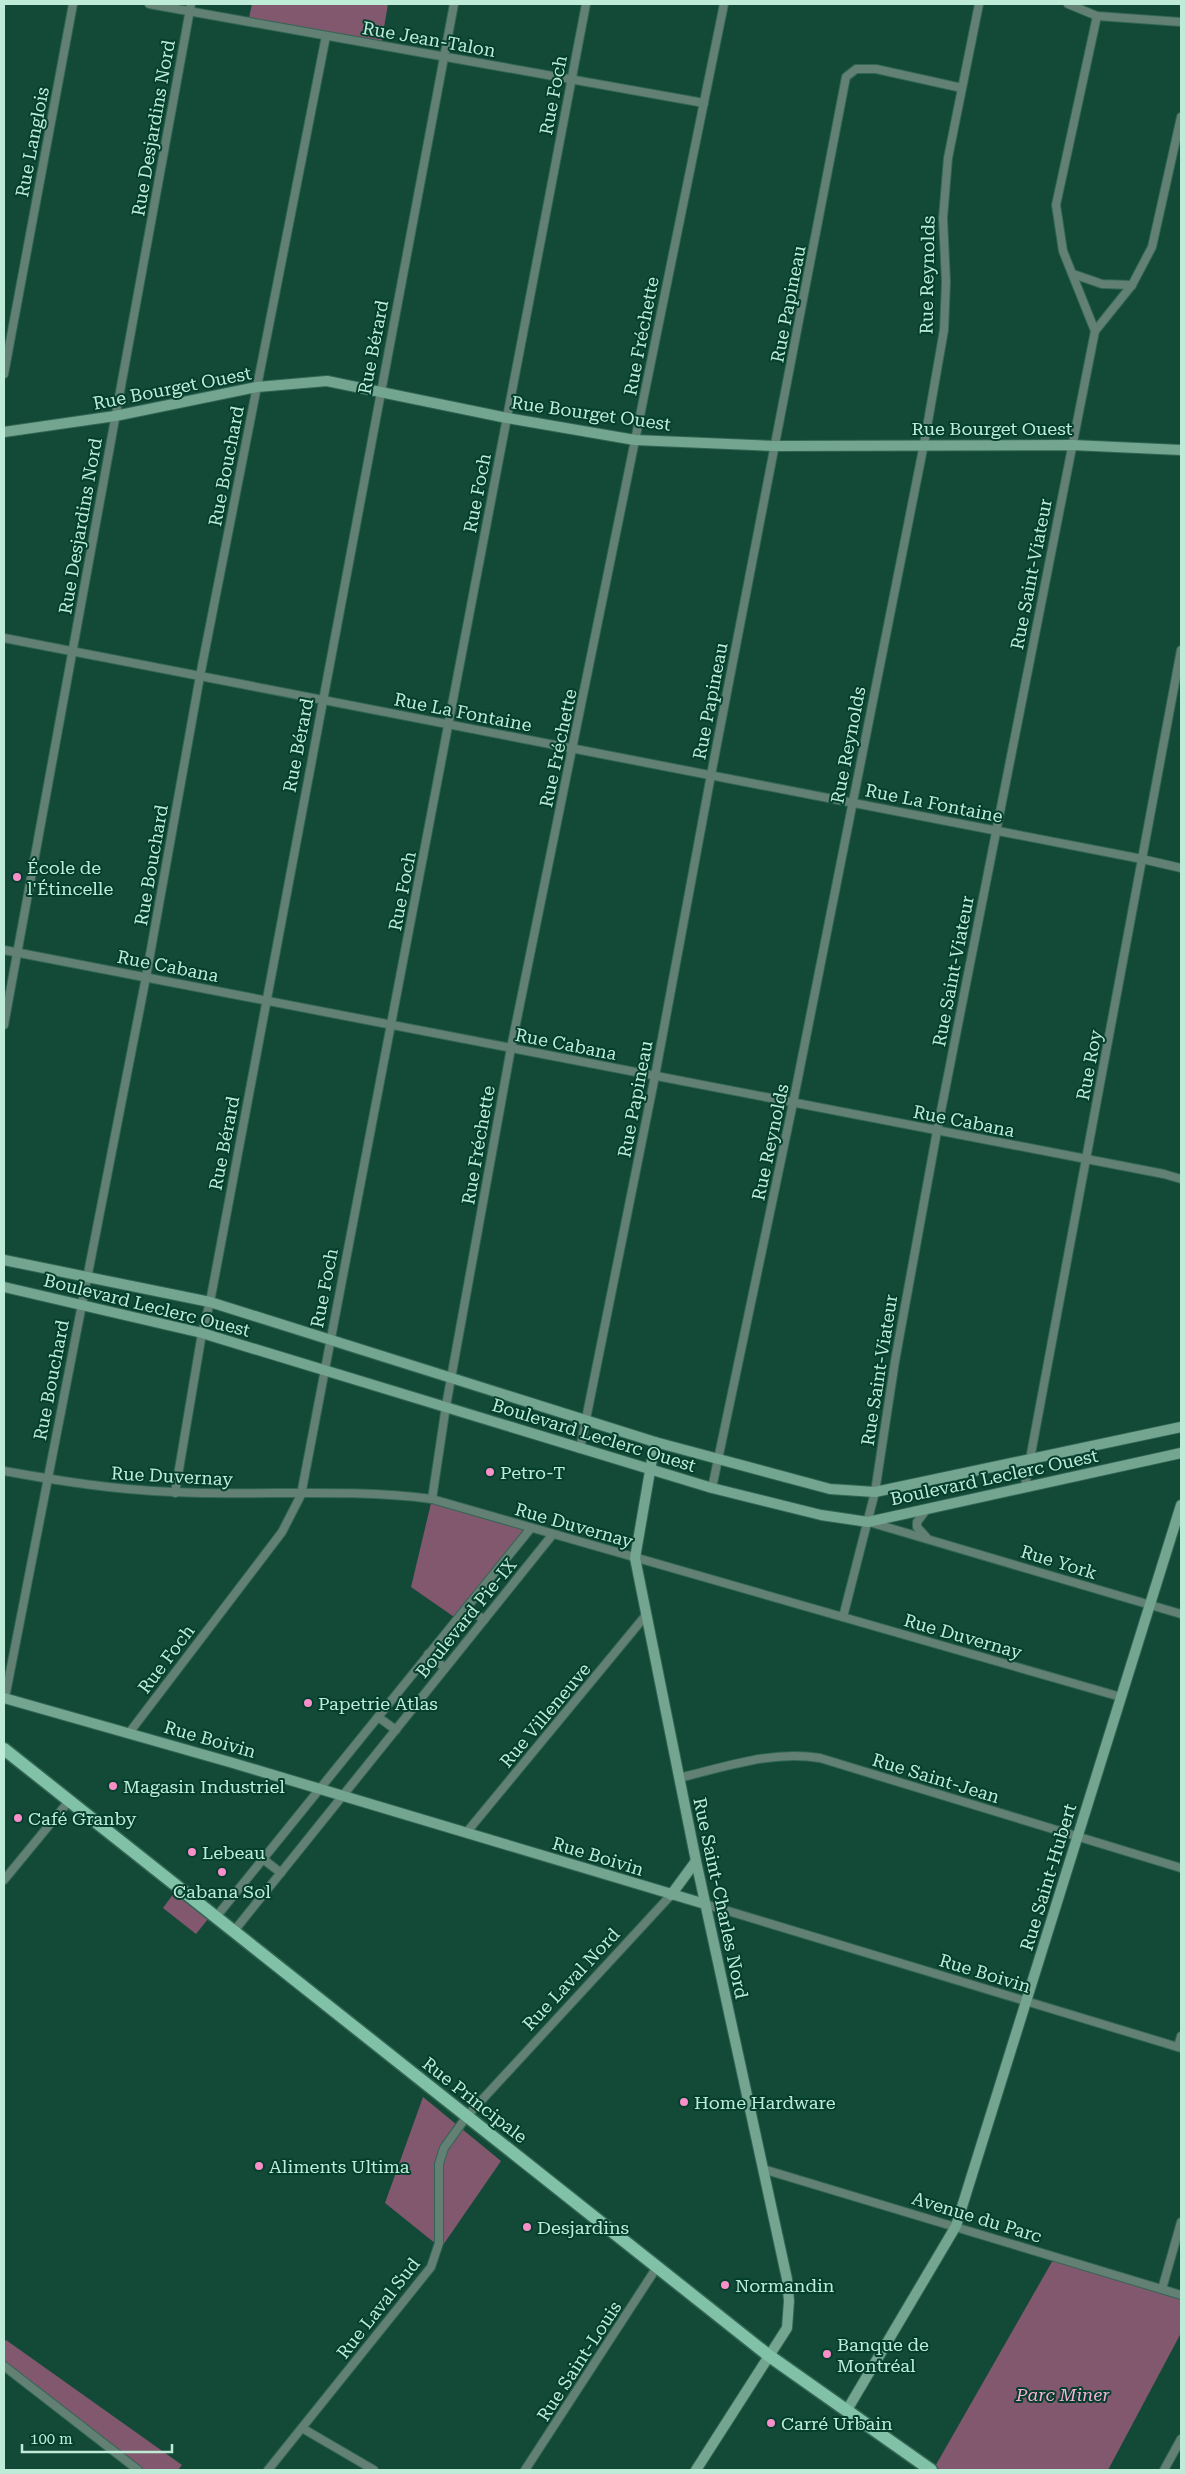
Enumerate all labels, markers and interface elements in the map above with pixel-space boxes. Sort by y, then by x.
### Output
street label: Rue Jean-Talon [361,17,498,61]
street label: Rue Desjardins Nord [127,38,179,218]
street label: Rue Foch [535,53,571,137]
street label: Rue Langlois [11,85,53,199]
street label: Rue Reynolds [915,215,939,335]
street label: Rue Papineau [766,244,810,364]
street label: Rue Fréchette [619,275,663,397]
street label: Rue Bérard [354,298,393,396]
street label: Rue Bourget Ouest [91,362,253,414]
street label: Rue Bourget Ouest [510,391,672,435]
street label: Rue Bouchard [204,403,248,528]
street label: Rue Bourget Ouest [912,418,1073,439]
street label: Rue Desjardins Nord [54,436,106,616]
street label: Rue Foch [459,451,495,535]
street label: Rue Saint-Viateur [1006,497,1056,651]
street label: Rue Papineau [688,641,732,761]
street label: Rue Reynolds [826,685,870,805]
street label: Rue Fréchette [535,687,581,809]
street label: Rue La Fontaine [392,688,534,736]
street label: Rue Bérard [279,696,318,794]
street label: Rue La Fontaine [863,779,1005,827]
street label: Rue Bouchard [130,802,172,927]
street label: Rue Foch [384,849,420,933]
place label: École de l'Étincelle [27,857,113,899]
marker: École de l'Étincelle [11,871,23,883]
street label: Rue Saint-Viateur [928,894,978,1048]
street label: Rue Cabana [115,946,221,986]
street label: Rue Cabana [513,1024,619,1064]
street label: Rue Roy [1072,1028,1106,1102]
street label: Rue Papineau [613,1039,657,1159]
street label: Rue Reynolds [747,1082,793,1202]
street label: Rue Fréchette [457,1084,499,1206]
street label: Rue Bérard [205,1094,244,1192]
street label: Rue Cabana [911,1101,1017,1141]
street label: Rue Foch [306,1246,342,1330]
street label: Boulevard Leclerc Ouest [42,1269,253,1341]
street label: Rue Saint-Viateur [857,1293,901,1447]
street label: Rue Bouchard [29,1317,73,1442]
street label: Boulevard Leclerc Ouest [490,1394,699,1476]
street label: Boulevard Leclerc Ouest [888,1445,1100,1509]
street label: Rue Duvernay [111,1462,234,1490]
place label: Petro-T [500,1462,565,1483]
marker: Petro-T [484,1466,496,1478]
street label: Rue Duvernay [513,1498,636,1552]
street label: Rue York [1018,1540,1100,1584]
street label: Boulevard Pie-IX [411,1554,521,1682]
street label: Rue Duvernay [902,1609,1025,1663]
street label: Rue Foch [133,1620,199,1697]
street label: Rue Villeneuve [495,1658,595,1771]
place label: Papetrie Atlas [318,1693,438,1714]
marker: Papetrie Atlas [302,1697,314,1709]
street label: Rue Boivin [162,1716,259,1762]
street label: Rue Saint-Jean [870,1749,1002,1807]
place label: Magasin Industriel [123,1776,285,1797]
marker: Magasin Industriel [107,1780,119,1792]
street label: Rue Saint-Charles Nord [689,1795,753,2001]
street label: Rue Saint-Hubert [1016,1801,1080,1953]
place label: Café Granby [28,1808,137,1829]
marker: Café Granby [12,1812,24,1824]
street label: Rue Boivin [550,1832,647,1880]
place label: Lebeau [202,1842,265,1863]
marker: Lebeau [186,1846,198,1858]
marker: Cabana Sol [216,1866,228,1878]
place label: Cabana Sol [173,1881,271,1902]
street label: Rue Laval Nord [518,1923,624,2035]
street label: Rue Boivin [937,1949,1034,1997]
street label: Rue Principale [419,2053,532,2147]
place label: Home Hardware [694,2092,836,2113]
marker: Home Hardware [678,2096,690,2108]
place label: Aliments Ultima [269,2156,410,2177]
marker: Aliments Ultima [253,2160,265,2172]
street label: Avenue du Parc [910,2187,1044,2247]
place label: Desjardins [537,2217,629,2238]
marker: Desjardins [521,2221,533,2233]
street label: Rue Laval Sud [332,2253,424,2363]
place label: Normandin [735,2275,835,2296]
marker: Normandin [719,2279,731,2291]
street label: Rue Saint-Louis [532,2297,626,2425]
place label: Banque de Montréal [837,2334,929,2376]
marker: Banque de Montréal [821,2348,833,2360]
park label: Parc Miner [1015,2384,1110,2405]
place label: Carré Urbain [781,2413,893,2434]
marker: Carré Urbain [765,2417,777,2429]
scale bar [22,2422,172,2454]
text: 100 m [30,2430,73,2448]

